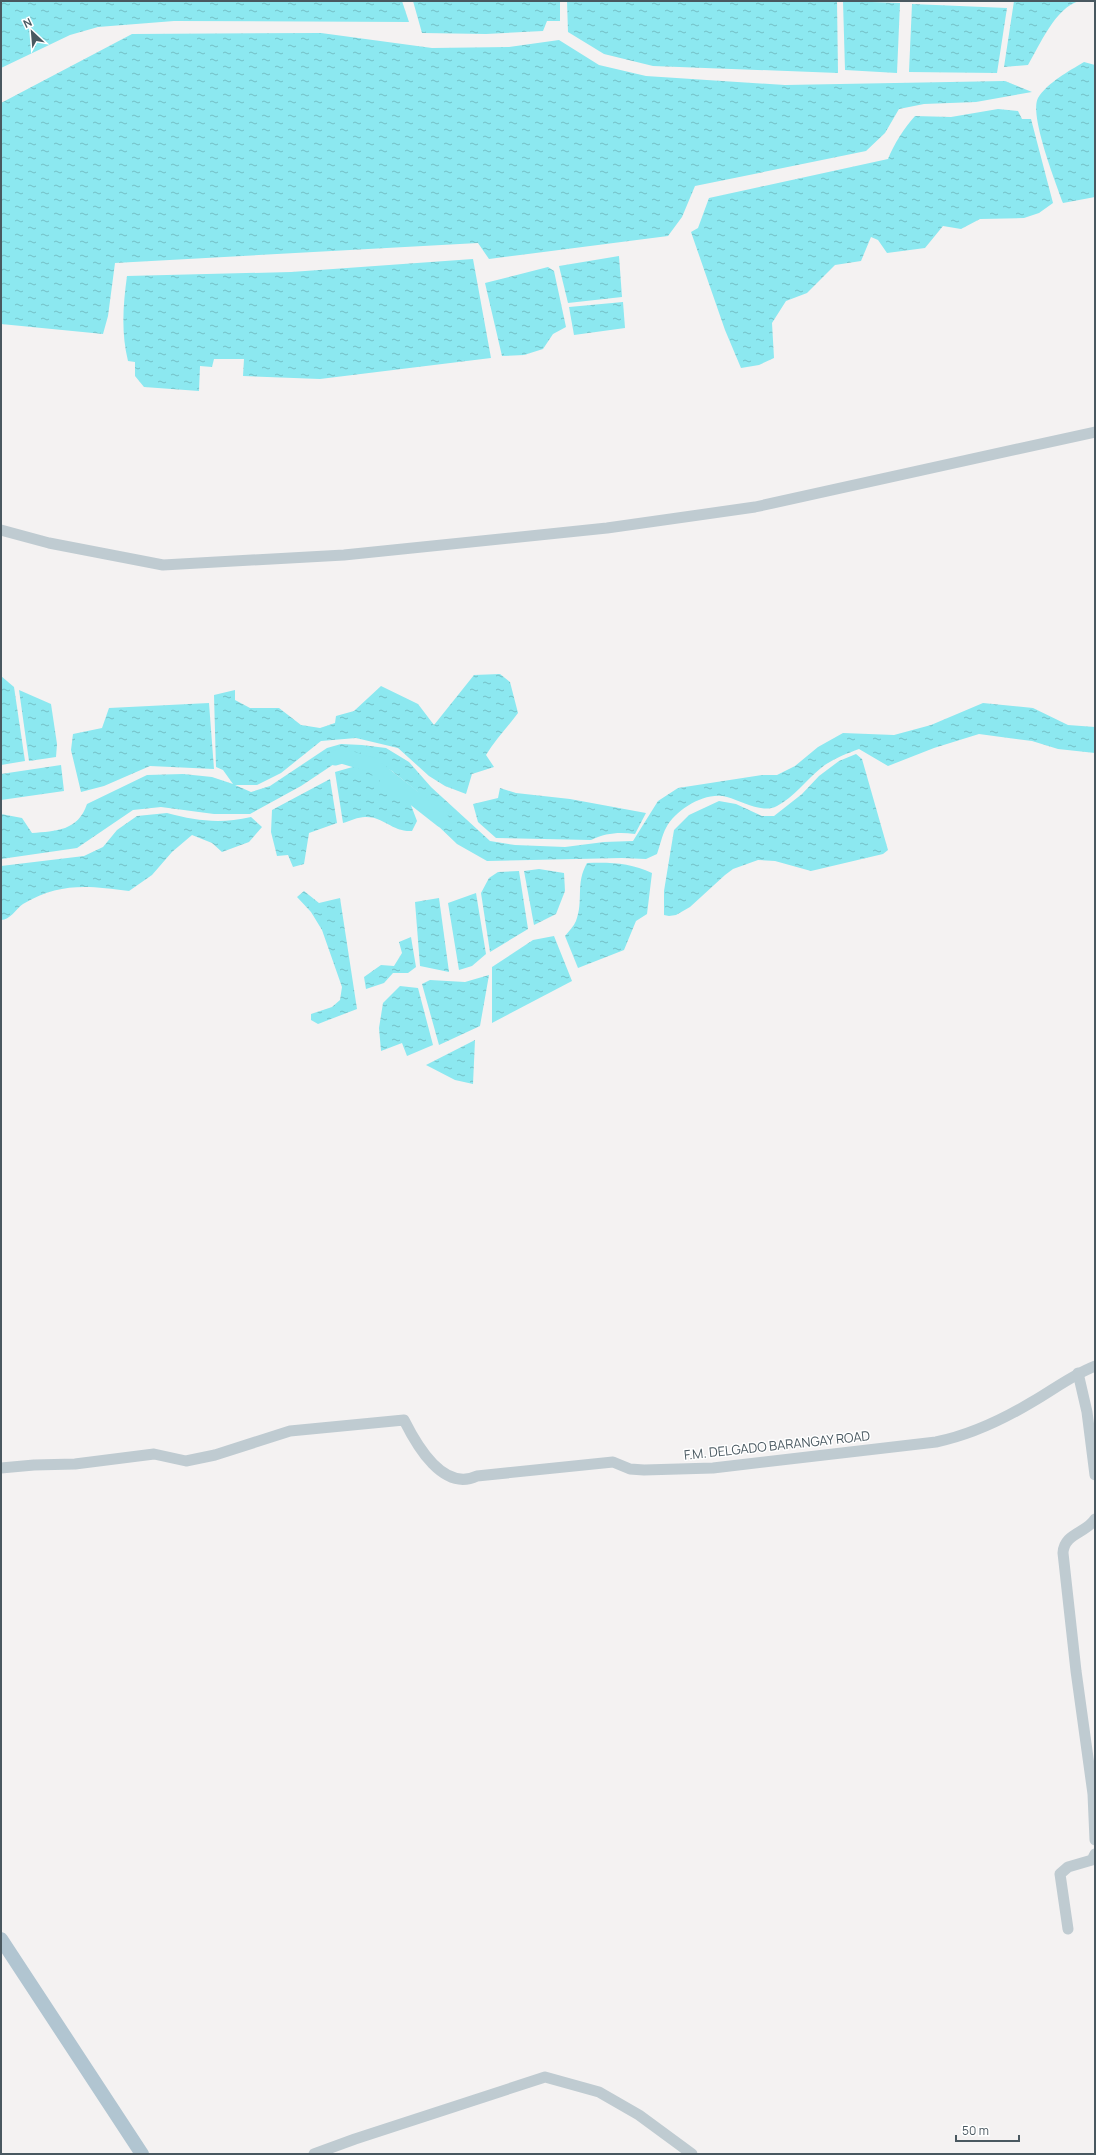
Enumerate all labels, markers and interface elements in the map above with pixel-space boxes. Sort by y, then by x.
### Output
north arrow [12,12,52,52]
text: N [21,14,34,31]
street label: F.M. DELGADO BARANGAY ROAD [683,1426,871,1464]
scale bar [956,2117,1019,2143]
text: 50 m [962,2122,989,2139]

